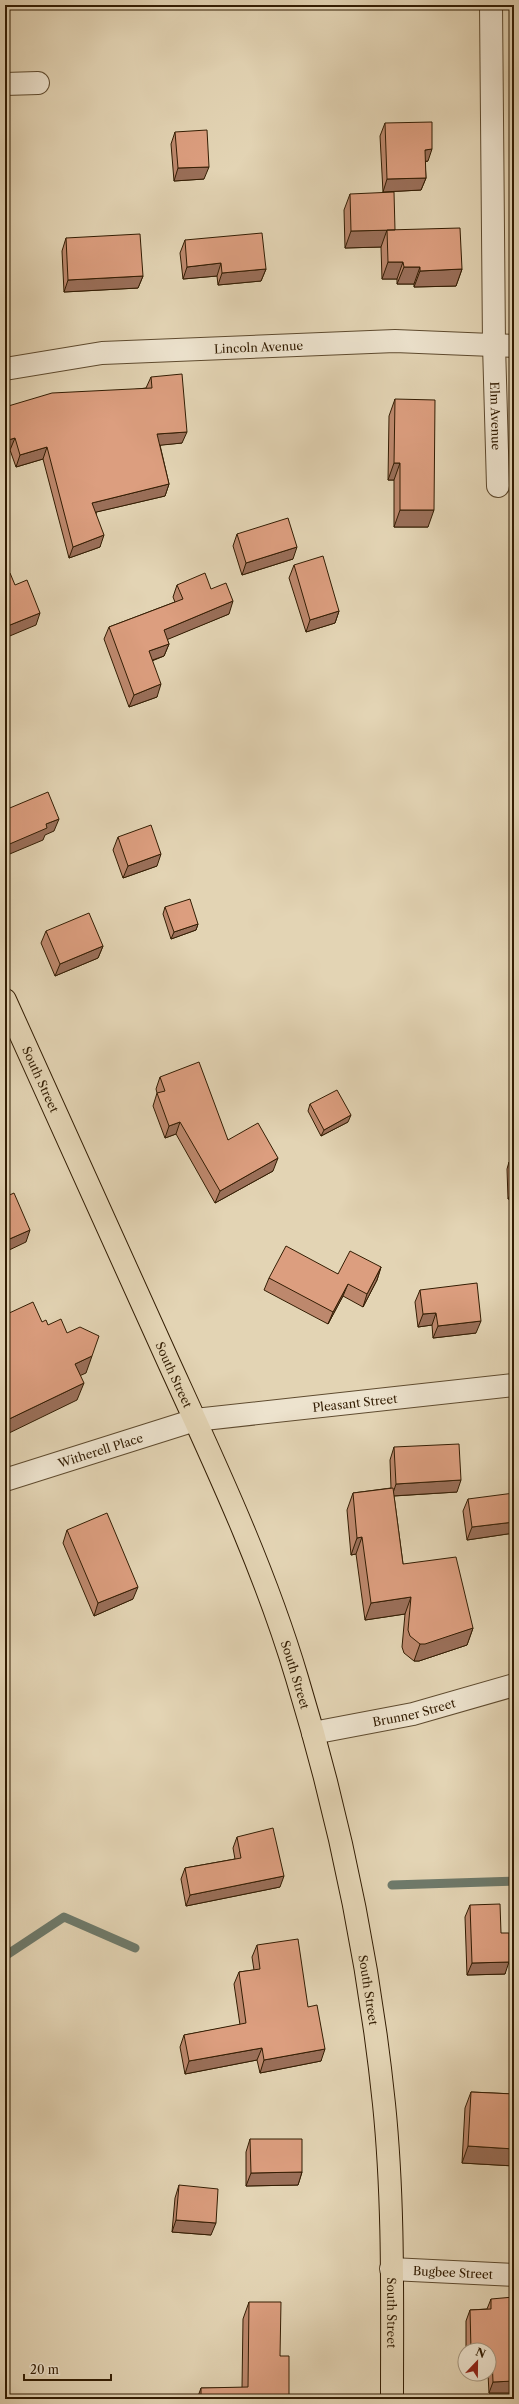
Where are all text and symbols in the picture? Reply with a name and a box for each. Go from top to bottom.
street label: Lincoln Avenue [214,337,304,356]
street label: Elm Avenue [488,382,504,451]
street label: South Street [19,1044,63,1115]
street label: South Street [153,1339,196,1411]
street label: Pleasant Street [312,1390,399,1415]
street label: Witherell Place [55,1429,145,1471]
street label: South Street [278,1638,313,1711]
street label: Brunner Street [371,1695,458,1729]
street label: South Street [356,1954,382,2027]
street label: Bugbee Street [413,2263,494,2282]
street label: South Street [385,2277,400,2349]
north arrow [457,2342,497,2382]
text: N [474,2344,488,2361]
scale bar [24,2356,111,2382]
text: 20 m [30,2362,59,2377]

